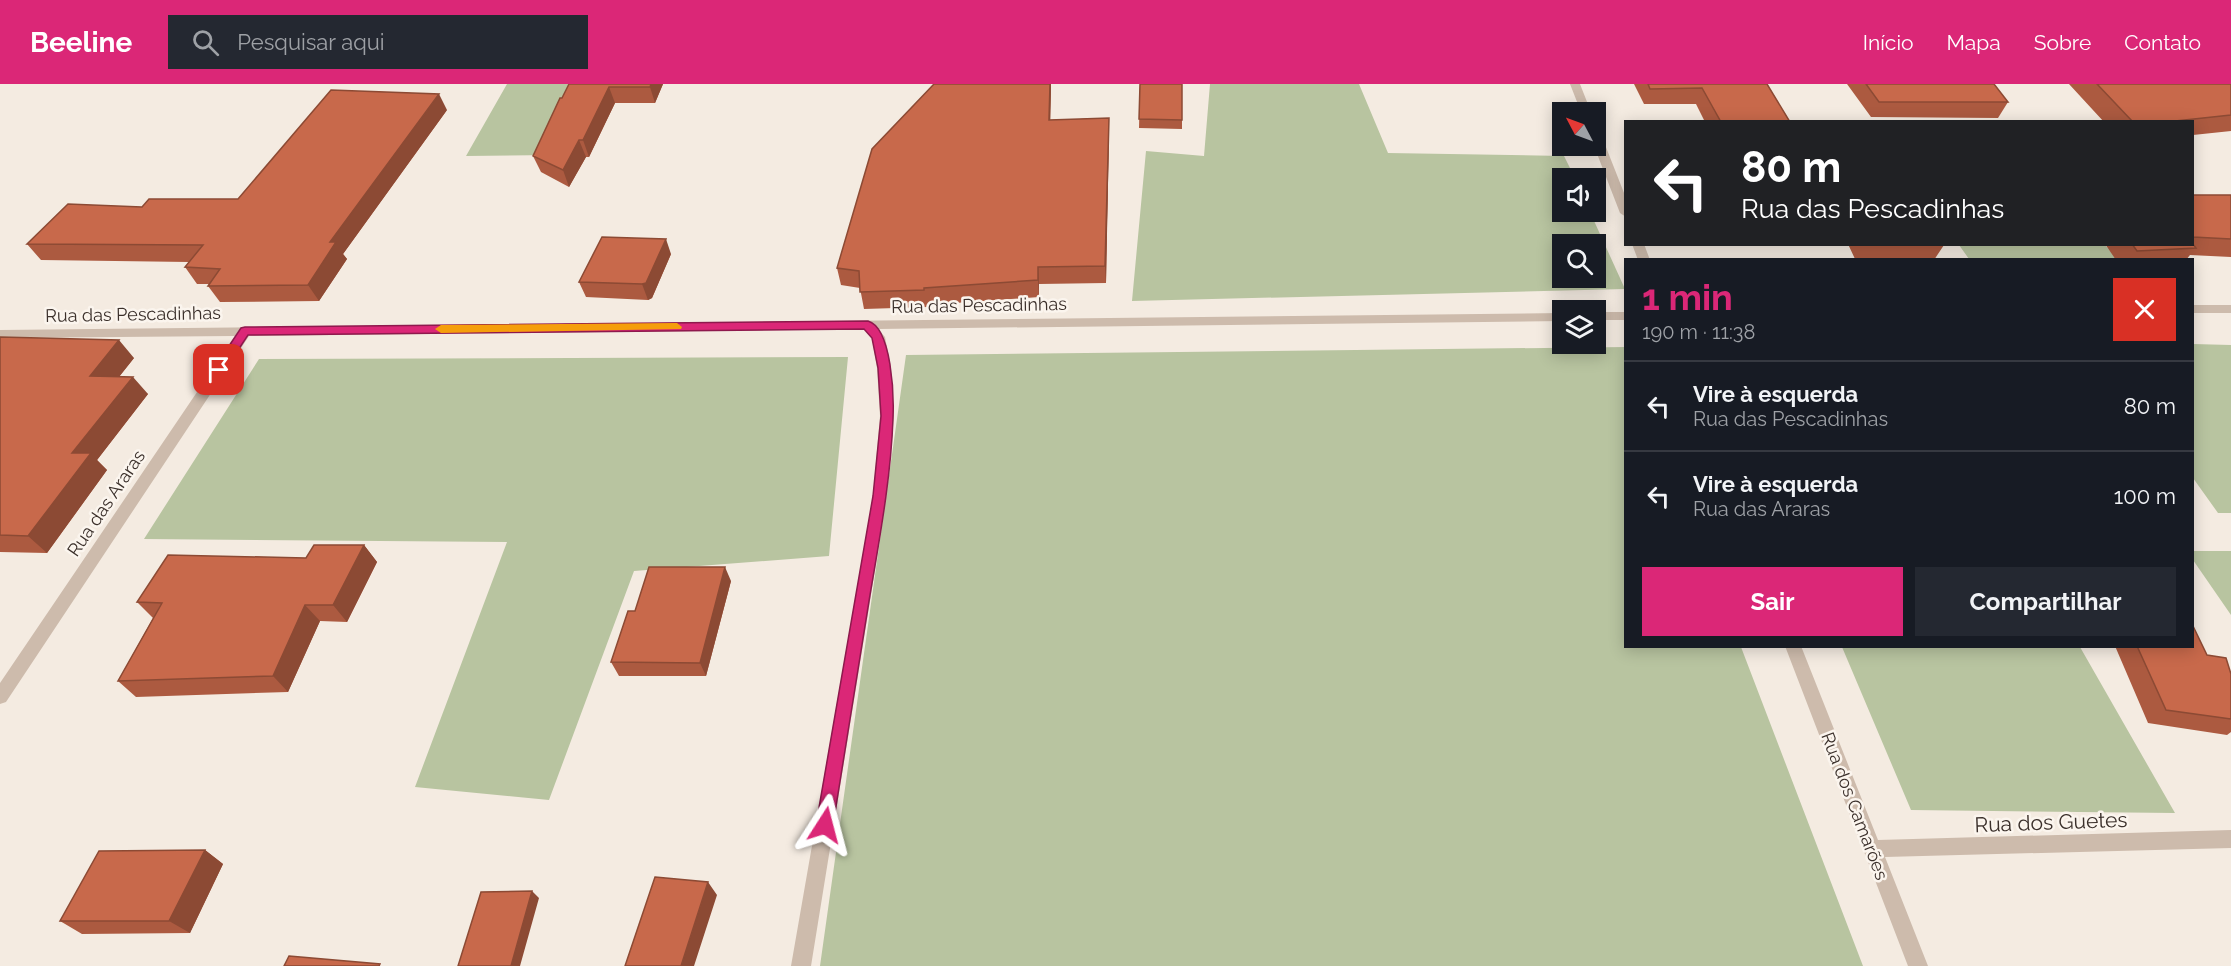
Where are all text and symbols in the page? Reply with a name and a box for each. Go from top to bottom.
search box [168,15,588,69]
text: Beeline [30,26,132,59]
icon: search [189,26,222,59]
text: Pesquisar aqui [237,29,385,55]
text: Início [1863,30,1913,55]
text: Mapa [1946,30,2001,55]
text: Sobre [2034,30,2091,55]
text: Contato [2124,30,2201,55]
north arrow [1552,102,1606,156]
map controls [1552,102,1606,354]
text: 80 m [1741,143,1841,192]
icon: left [1642,144,1720,222]
button: sound [1552,168,1606,222]
text: Rua das Pescadinhas [1741,193,2004,224]
button: search [1552,234,1606,288]
text: 1 min [1642,276,1733,318]
button: close [2113,278,2176,341]
street label: Rua das Pescadinhas [891,293,1067,317]
button: layers [1552,300,1606,354]
street label: Rua das Pescadinhas [45,302,221,326]
text: 190 m · 11:38 [1642,320,1755,344]
pin [193,344,244,395]
icon: arrive [202,353,235,386]
text: Vire à esquerda [1693,381,1858,407]
icon: left [1642,390,1675,423]
text: 80 m [2124,393,2176,419]
text: Rua das Pescadinhas [1693,407,1888,431]
street label: Rua das Araras [63,446,149,560]
text: Vire à esquerda [1693,471,1858,497]
icon: left [1642,480,1675,513]
text: 100 m [2114,483,2176,509]
text: Rua das Araras [1693,497,1830,521]
button: Sair [1642,567,1903,636]
button: Compartilhar [1915,567,2176,636]
street label: Rua dos Camarões [1817,729,1893,883]
position arrow [793,793,857,857]
street label: Rua dos Guetes [1974,807,2128,837]

